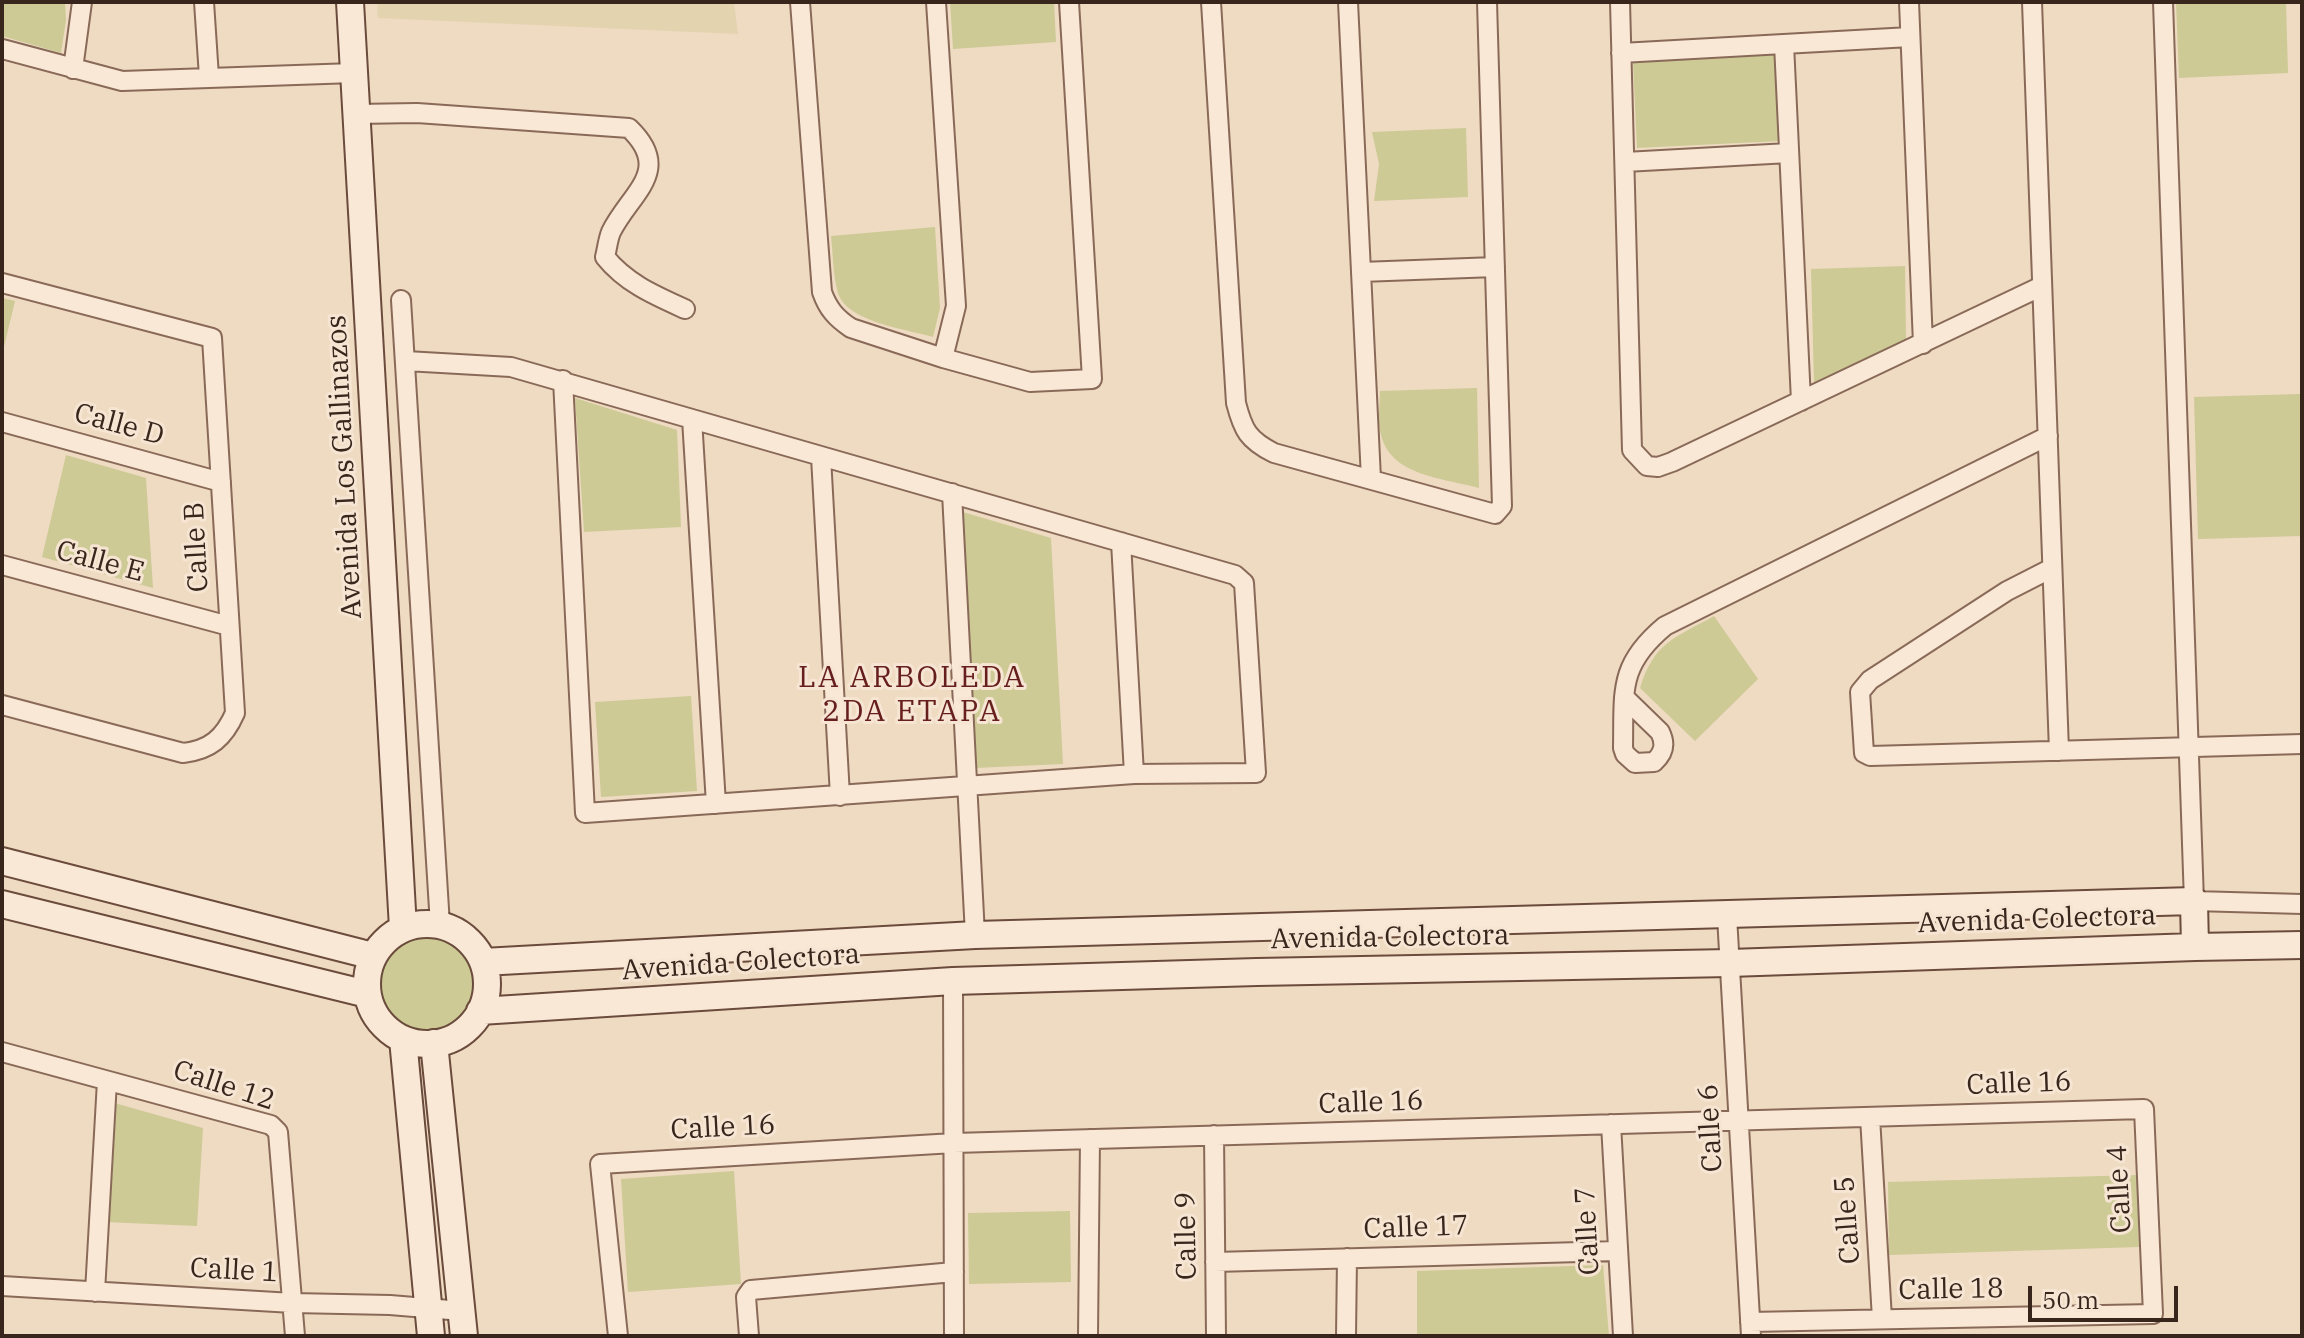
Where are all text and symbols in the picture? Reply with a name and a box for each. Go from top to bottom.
street label: Avenida Los Gallinazos [320,314,370,620]
street label: Calle D [71,397,167,453]
street label: Calle B [178,501,216,593]
street label: Calle E [52,534,148,590]
district label: LA ARBOLEDA 2DA ETAPA [798,660,1026,730]
street label: Avenida Colectora [1917,899,2157,941]
street label: Avenida Colectora [1270,919,1510,957]
street label: Avenida Colectora [621,938,861,988]
street label: Calle 12 [169,1054,279,1118]
street label: Calle 16 [1966,1065,2072,1103]
street label: Calle 6 [1692,1083,1730,1173]
street label: Calle 16 [1318,1084,1424,1122]
street label: Calle 16 [670,1108,776,1148]
street label: Calle 4 [2101,1144,2139,1234]
street label: Calle 5 [1828,1175,1868,1265]
street label: Calle 7 [1569,1186,1607,1276]
street label: Calle 9 [1169,1192,1205,1280]
street label: Calle 17 [1363,1209,1469,1247]
street label: Calle 1 [189,1252,279,1290]
scale bar [2032,1270,2182,1320]
street label: Calle 18 [1898,1272,2004,1308]
text: 50 m [2042,1284,2099,1316]

